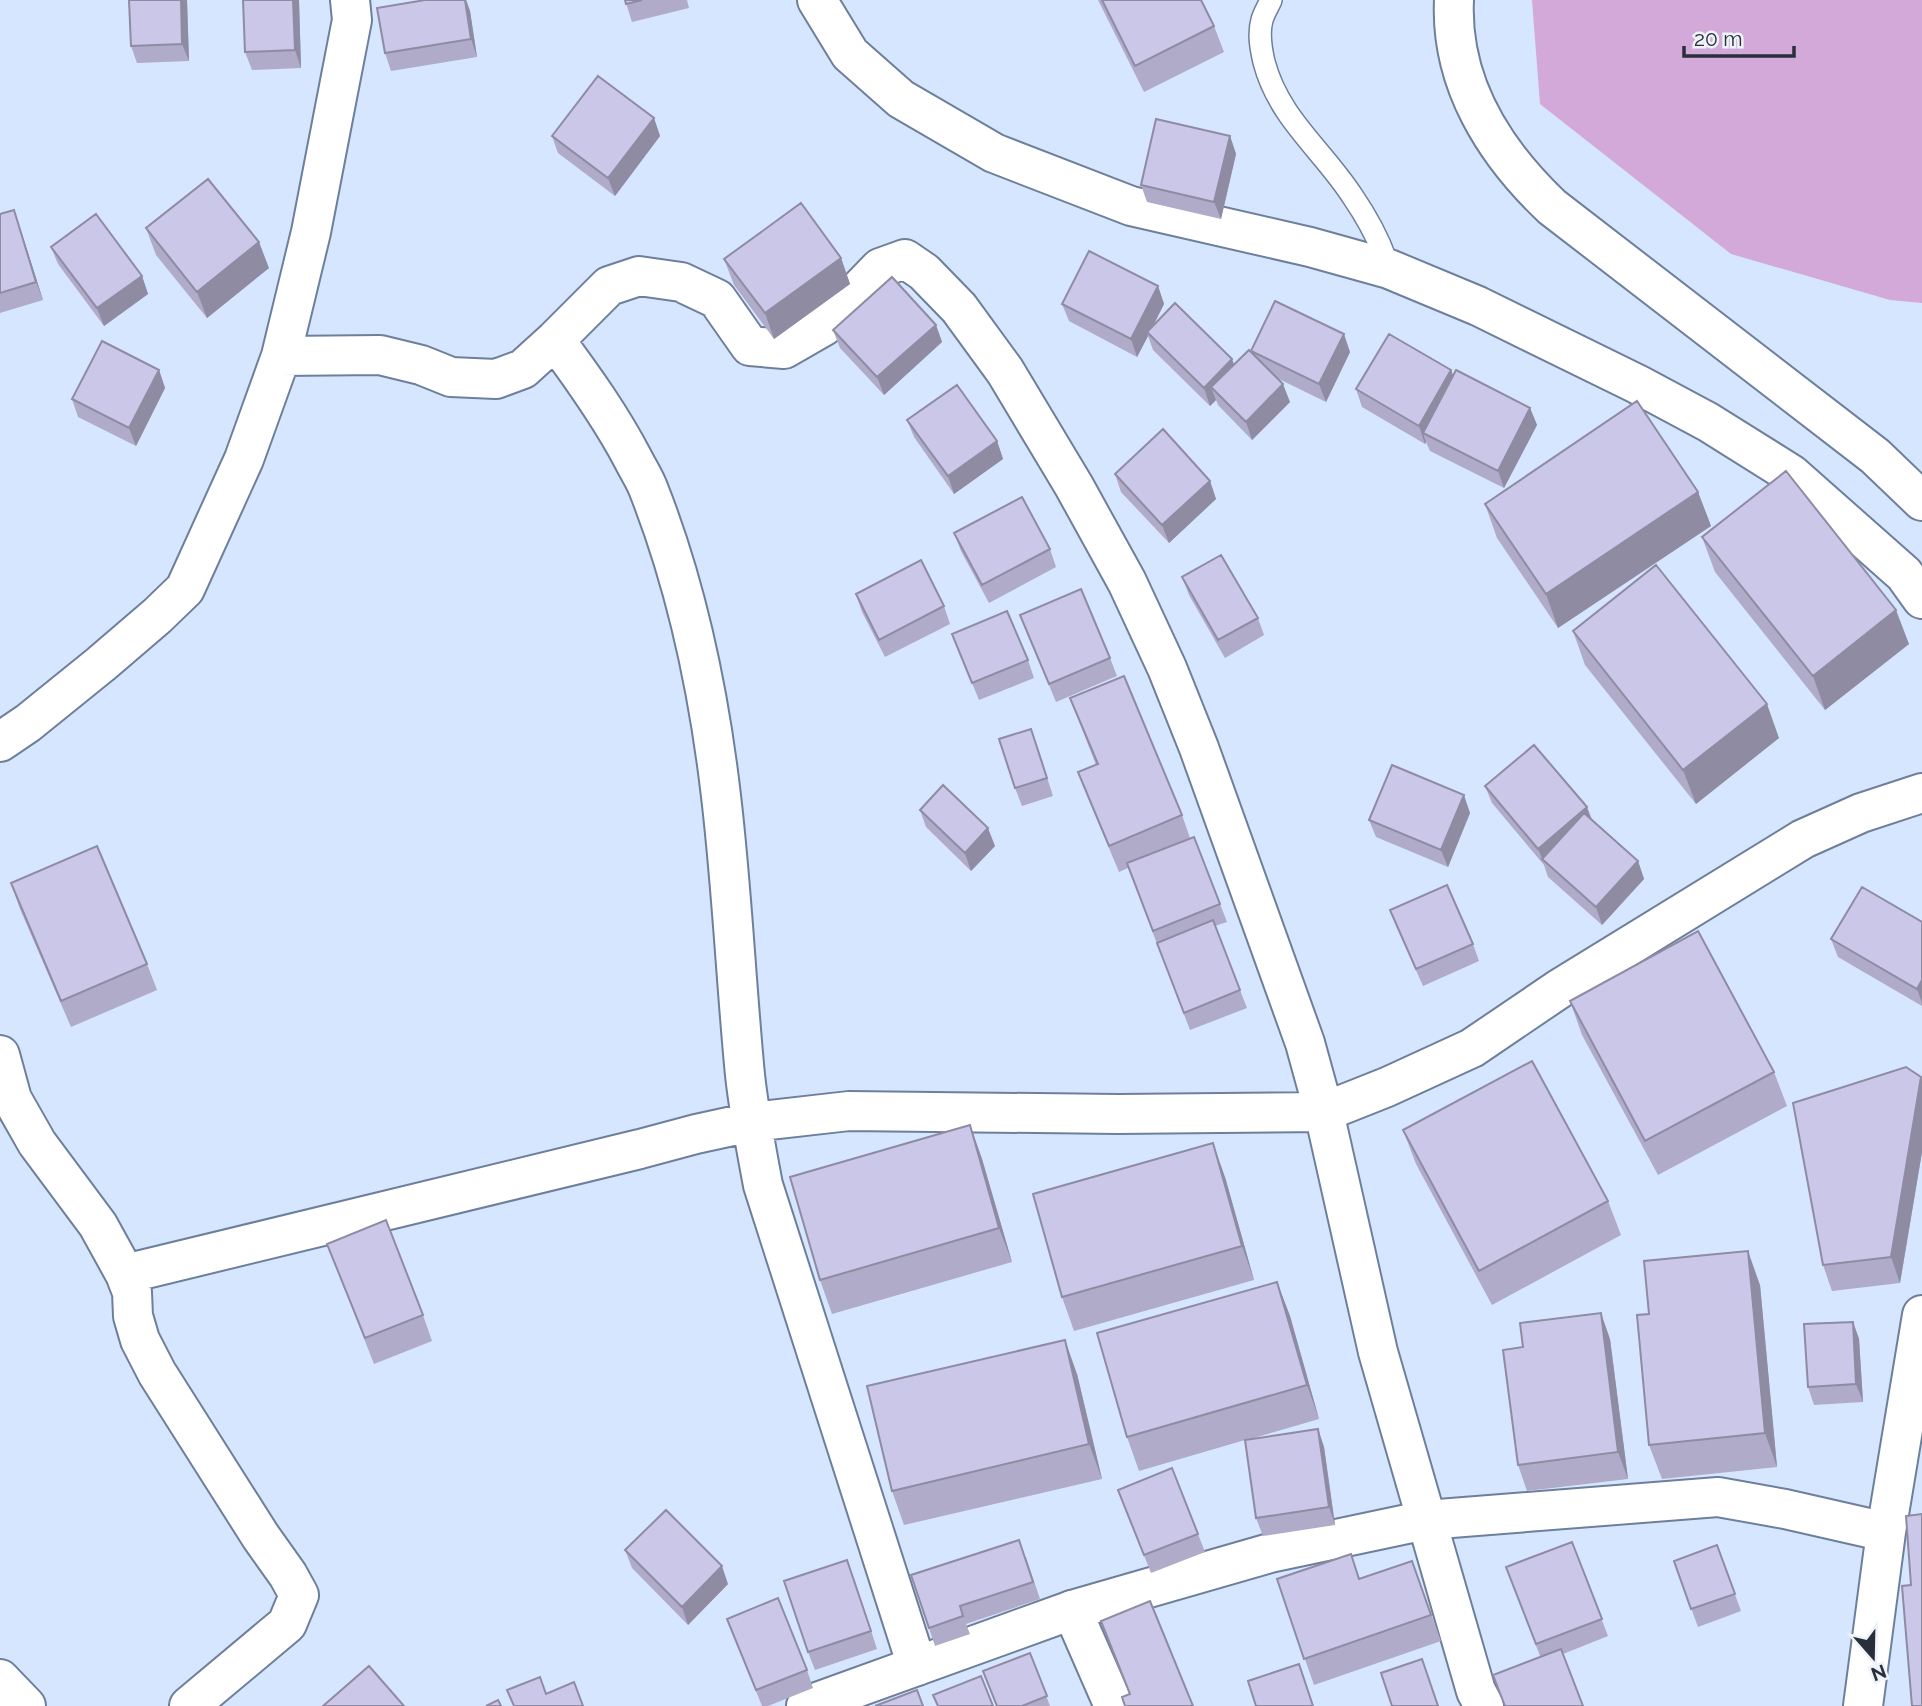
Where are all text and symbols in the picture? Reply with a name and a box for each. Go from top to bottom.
scale bar [1684,14,1794,58]
text: 20 m [1694,26,1742,51]
north arrow [1838,1622,1908,1692]
text: N [1868,1660,1889,1686]

